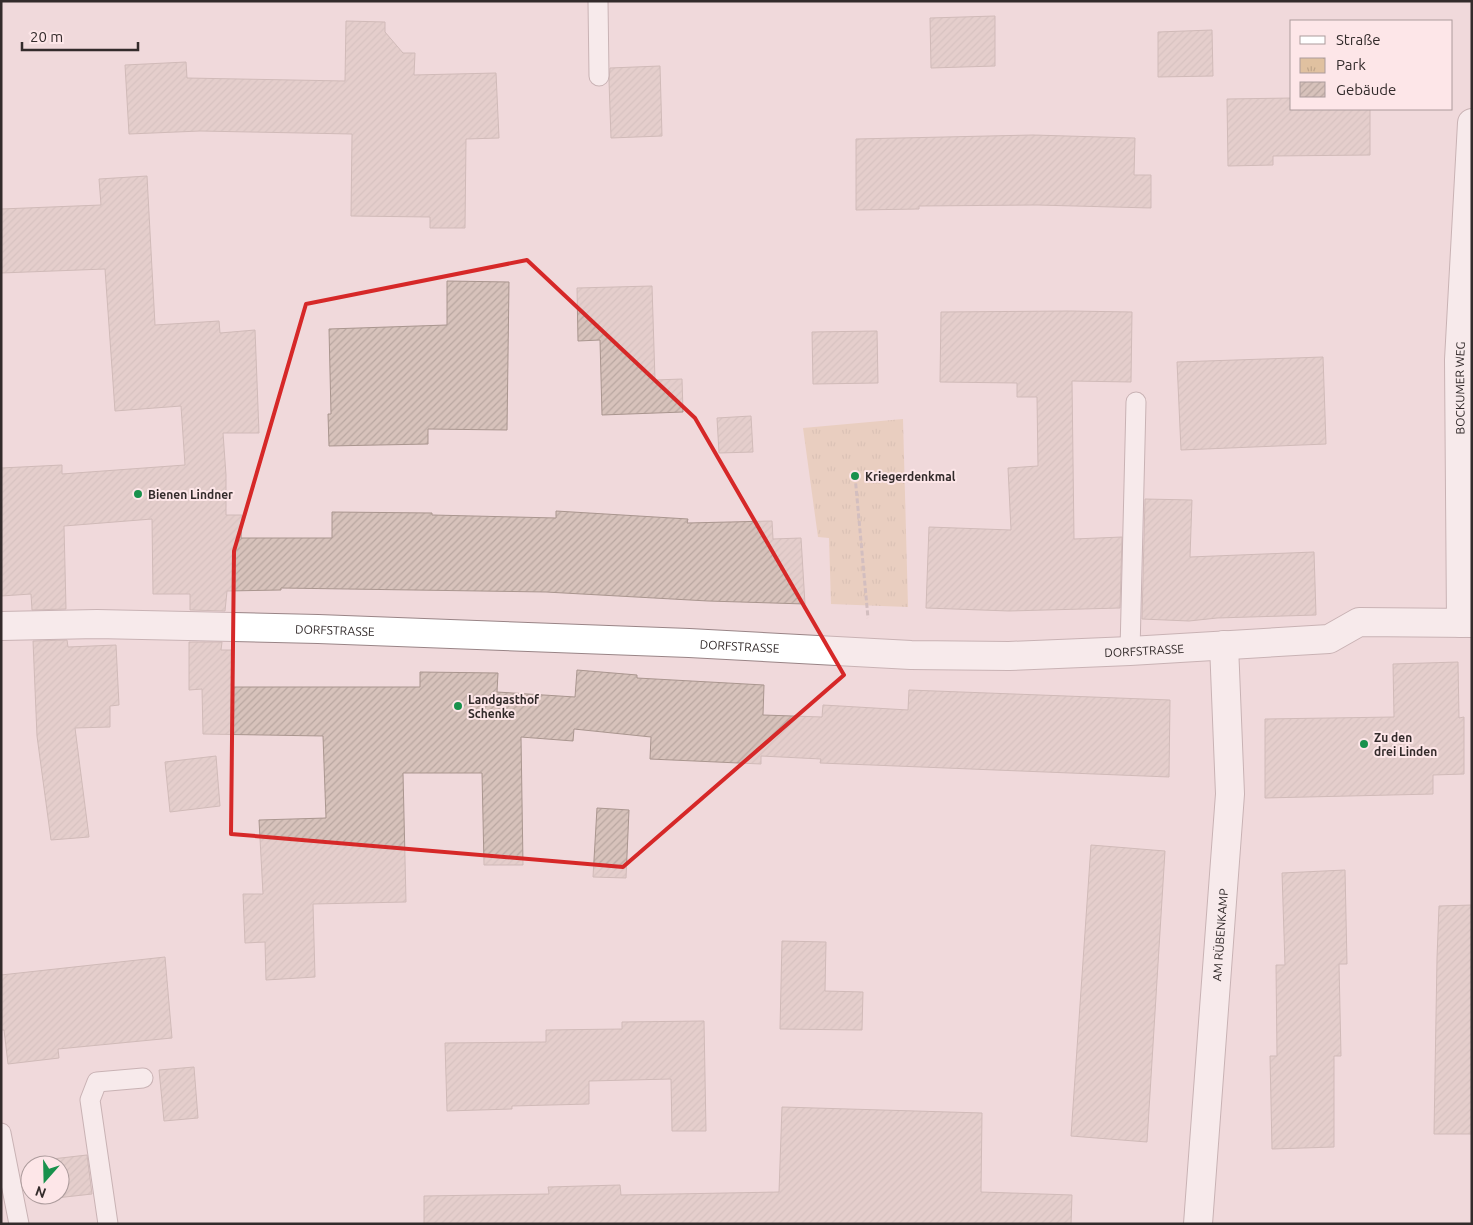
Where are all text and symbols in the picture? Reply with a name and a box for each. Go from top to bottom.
scale bar [22,20,139,52]
legend [1290,20,1453,110]
text: 20 m [30,28,63,45]
text: Straße [1336,31,1380,48]
text: Park [1336,56,1366,73]
text: Gebäude [1336,81,1396,98]
street label: BOCKUMER WEG [1452,341,1467,434]
marker: Kriegerdenkmal [849,470,861,482]
place label: Kriegerdenkmal [865,470,956,483]
marker: Bienen Lindner [132,488,144,500]
place label: Bienen Lindner [148,488,233,501]
street label: DORFSTRASSE [295,622,375,638]
street label: DORFSTRASSE [699,637,780,654]
street label: DORFSTRASSE [1104,641,1185,659]
place label: Landgasthof Schenke [468,693,540,720]
marker: Landgasthof Schenke [452,700,464,712]
place label: Zu den drei Linden [1374,731,1437,758]
marker: Zu den drei Linden [1358,738,1370,750]
street label: AM RÜBENKAMP [1210,888,1229,982]
north arrow [20,1155,70,1205]
text: N [33,1183,48,1202]

